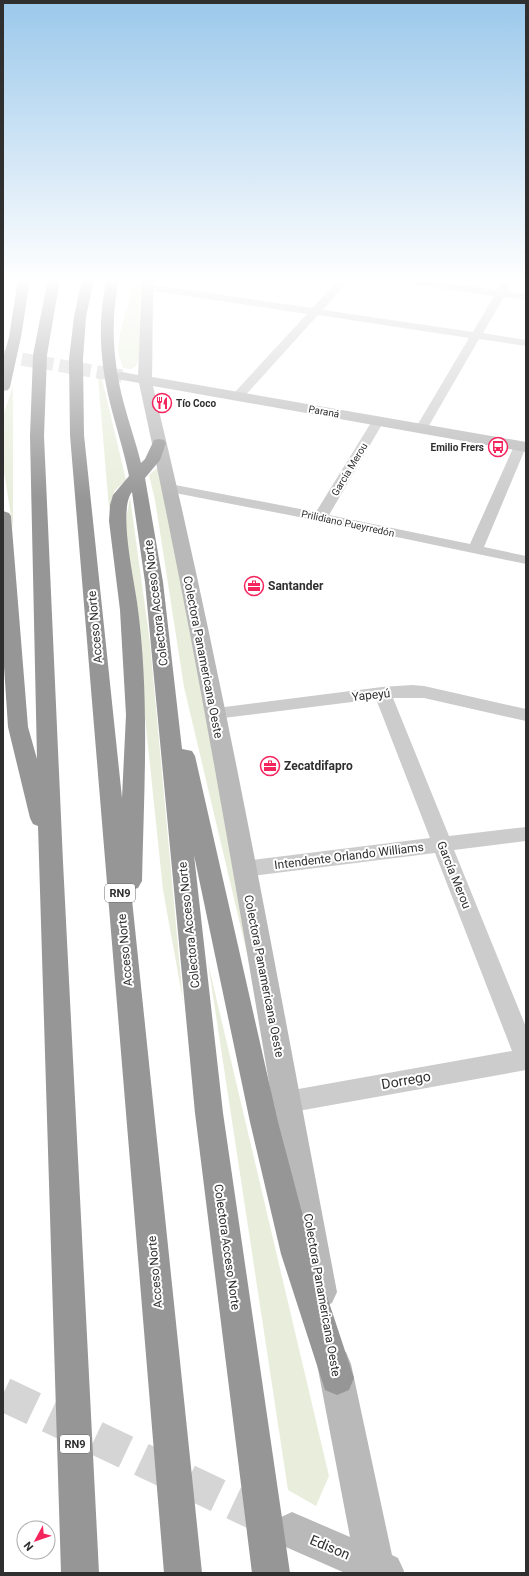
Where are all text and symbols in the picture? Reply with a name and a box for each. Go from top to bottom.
restaurant icon: Tío Coco [151,392,173,414]
place label: Tío Coco [176,398,216,409]
street label: Paraná [308,403,340,420]
bus stop icon: Emilio Frers [487,436,509,458]
street label: García Merou [329,441,370,498]
place label: Emilio Frers [431,442,484,453]
street label: Prilidiano Pueyrredón [300,508,395,539]
street label: Colectora Acceso Norte [141,539,171,667]
street label: Colectora Panamericana Oeste [180,575,226,739]
office icon: Santander [243,575,265,597]
place label: Santander [268,579,324,593]
street label: Acceso Norte [85,590,105,664]
street label: Yapeyú [351,686,391,704]
office icon: Zecatdifapro [259,755,281,777]
place label: Zecatdifapro [284,759,353,773]
street label: García Merou [434,839,474,911]
street label: Intendente Orlando Williams [274,840,424,872]
street label: Colectora Acceso Norte [175,861,203,989]
road number: RN9 [105,884,135,902]
street label: Colectora Panamericana Oeste [241,894,287,1058]
street label: Acceso Norte [115,913,135,987]
street label: Dorrego [380,1068,432,1092]
street label: Colectora Acceso Norte [211,1183,243,1311]
street label: Colectora Panamericana Oeste [301,1212,343,1378]
street label: Acceso Norte [145,1235,165,1309]
road number: RN9 [60,1435,90,1453]
north arrow [16,1520,56,1560]
street label: Edison [308,1531,352,1563]
text: N [21,1539,36,1553]

